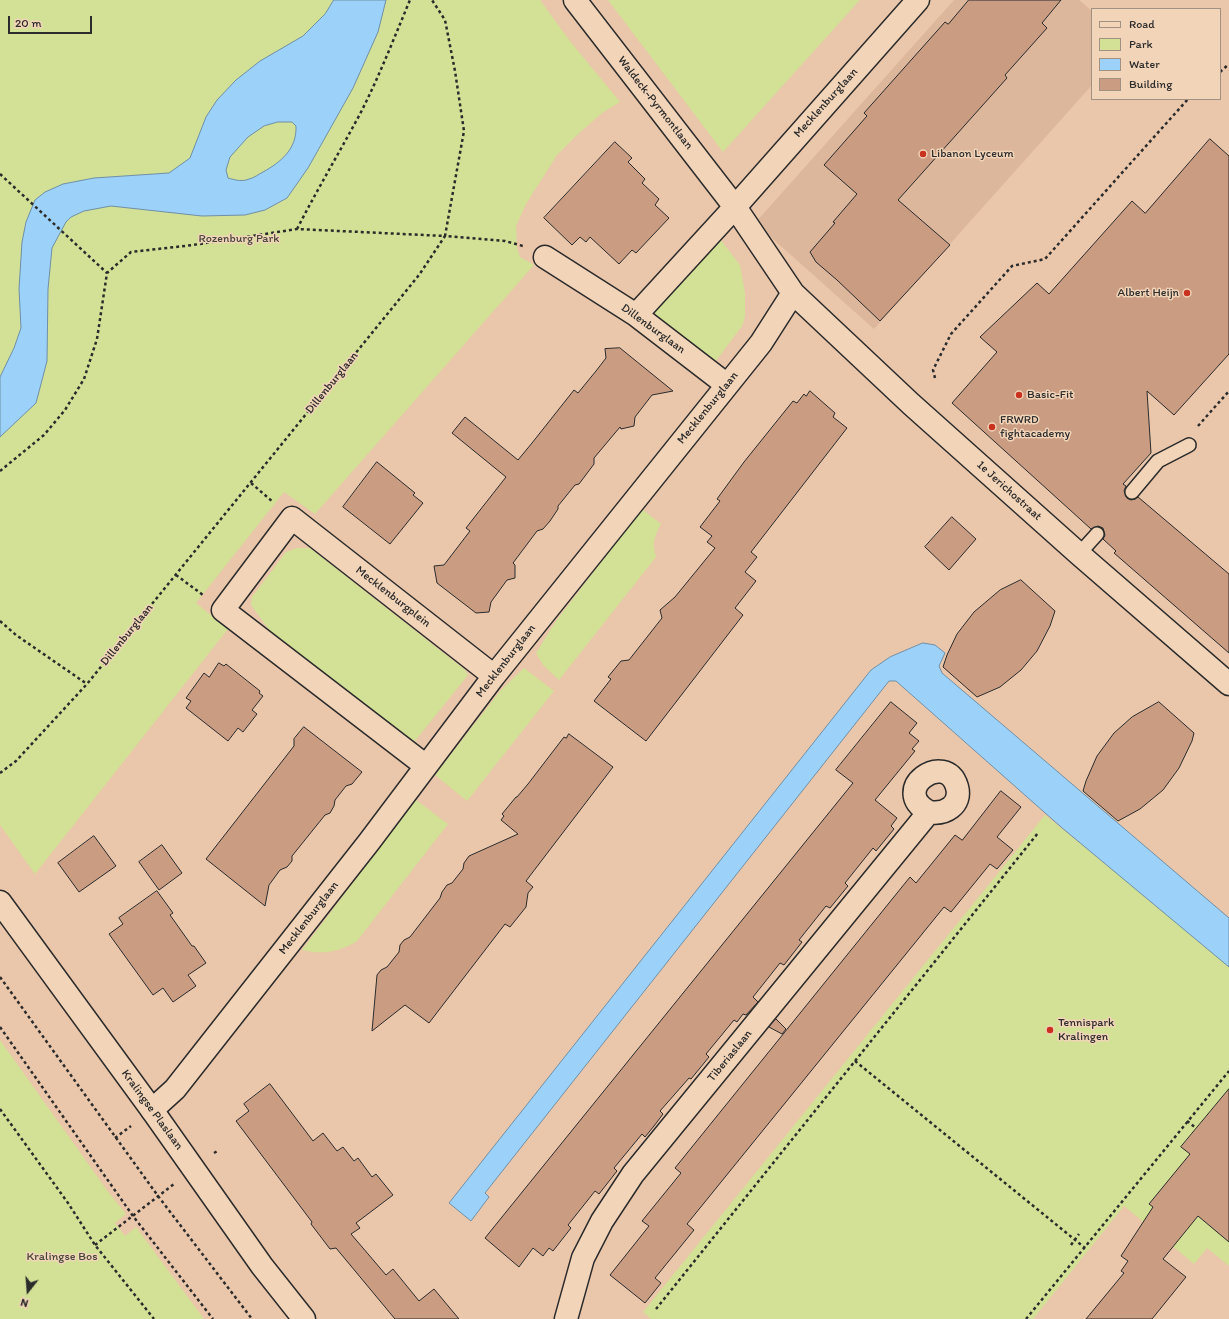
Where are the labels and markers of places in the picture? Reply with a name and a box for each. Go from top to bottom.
place label: Libanon Lyceum [931,147,1014,161]
marker: Libanon Lyceum [918,149,928,159]
place label: Albert Heijn [1118,286,1179,300]
marker: Albert Heijn [1182,288,1192,298]
place label: Basic-Fit [1027,388,1073,402]
marker: Basic-Fit [1014,390,1024,400]
place label: FRWRD fightacademy [1000,413,1070,441]
marker: FRWRD fightacademy [987,422,997,432]
place label: Tennispark Kralingen [1058,1016,1114,1044]
marker: Tennispark Kralingen [1045,1025,1055,1035]

